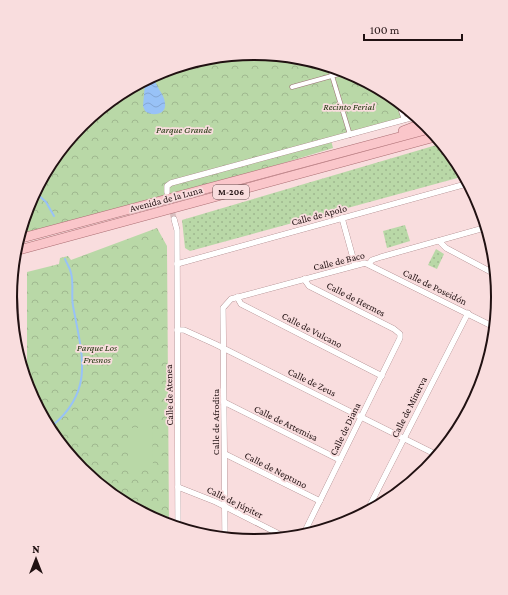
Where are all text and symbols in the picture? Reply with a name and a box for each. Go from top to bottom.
scale bar [364,16,462,42]
text: 100 m [370,23,400,37]
park label: Recinto Ferial [323,101,375,112]
park label: Parque Grande [156,124,212,135]
street label: Avenida de la Luna [128,184,204,214]
road number: M-206 [213,185,249,199]
street label: Calle de Apolo [290,202,348,228]
street label: Calle de Baco [312,249,366,273]
street label: Calle de Poseidón [401,267,469,308]
street label: Calle de Hermes [325,279,387,319]
street label: Calle de Vulcano [280,310,344,350]
park label: Parque Los Fresnos [77,342,118,365]
street label: Calle de Atenea [163,364,175,426]
street label: Calle de Zeus [286,366,338,398]
street label: Calle de Minerva [389,374,429,439]
street label: Calle de Afrodita [210,389,221,455]
street label: Calle de Diana [327,400,363,457]
street label: Calle de Artemisa [252,403,320,443]
street label: Calle de Neptuno [243,450,309,490]
street label: Calle de Júpiter [205,484,265,520]
north arrow [16,539,56,579]
text: N [32,543,40,555]

